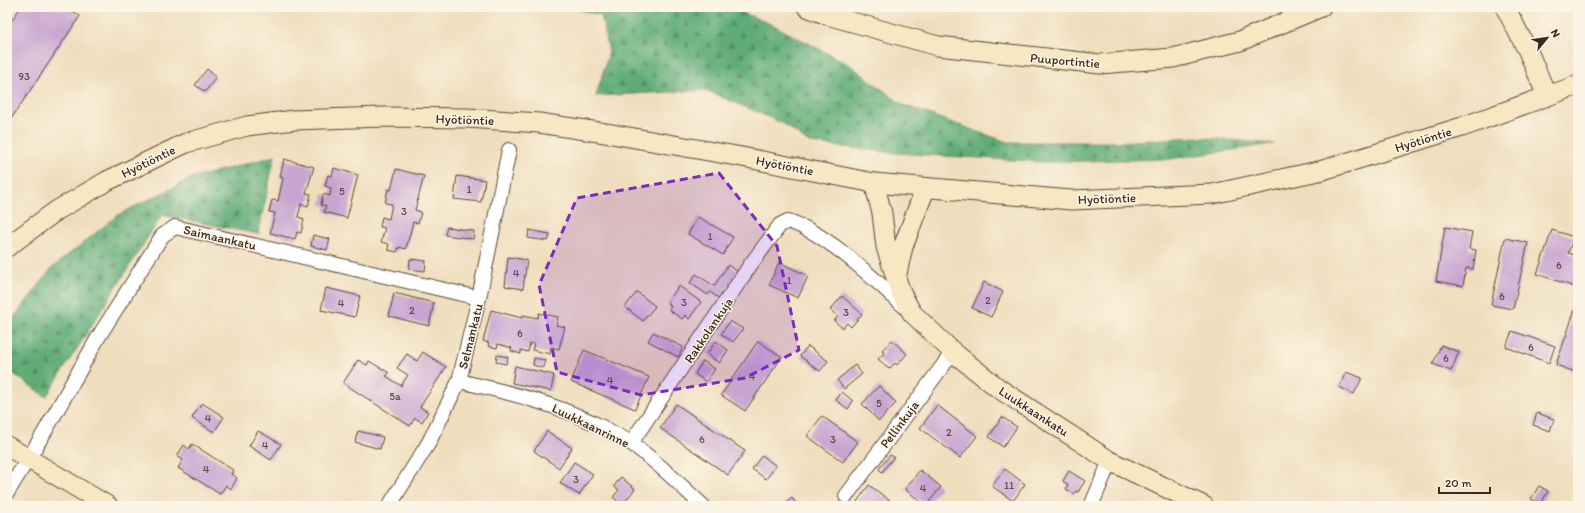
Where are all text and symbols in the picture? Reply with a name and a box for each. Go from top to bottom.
north arrow [1527,18,1567,58]
text: N [1548,27,1563,40]
street label: Puuportintie [1029,50,1101,71]
house number: 93 [18,70,30,83]
street label: Hyötiöntie [436,111,494,128]
street label: Hyötiöntie [1393,124,1453,155]
street label: Hyötiöntie [119,142,178,181]
street label: Hyötiöntie [755,153,815,178]
house number: 1 [466,183,472,196]
house number: 5 [339,185,345,198]
street label: Hyötiöntie [1078,190,1136,207]
house number: 3 [401,205,407,218]
street label: Saimaankatu [182,222,258,253]
house number: 1 [707,230,713,243]
house number: 6 [1556,259,1562,272]
house number: 4 [513,267,520,280]
house number: 1 [786,274,792,287]
house number: 6 [1499,290,1505,303]
street label: Rakkolankuja [681,294,736,366]
house number: 2 [985,294,991,307]
house number: 3 [681,296,687,309]
house number: 4 [338,297,345,310]
street label: Selmankatu [455,302,486,370]
house number: 2 [409,304,415,317]
house number: 3 [843,306,849,319]
house number: 6 [517,327,523,340]
house number: 6 [1528,341,1534,354]
house number: 6 [1443,352,1449,365]
house number: 4 [749,370,756,383]
house number: 4 [607,374,614,387]
street label: Luukkaankatu [996,383,1071,440]
house number: 5a [389,390,401,403]
house number: 5 [876,397,882,410]
street label: Pellinkuja [877,398,922,451]
street label: Luukkaanrinne [550,400,632,451]
house number: 4 [205,412,212,425]
house number: 2 [946,426,952,439]
house number: 6 [699,433,705,446]
house number: 3 [830,433,836,446]
house number: 4 [262,439,269,452]
house number: 4 [203,463,210,476]
scale bar [1439,469,1490,495]
house number: 3 [573,473,579,486]
text: 20 m [1445,476,1472,490]
house number: 11 [1004,479,1014,492]
house number: 4 [920,482,927,495]

